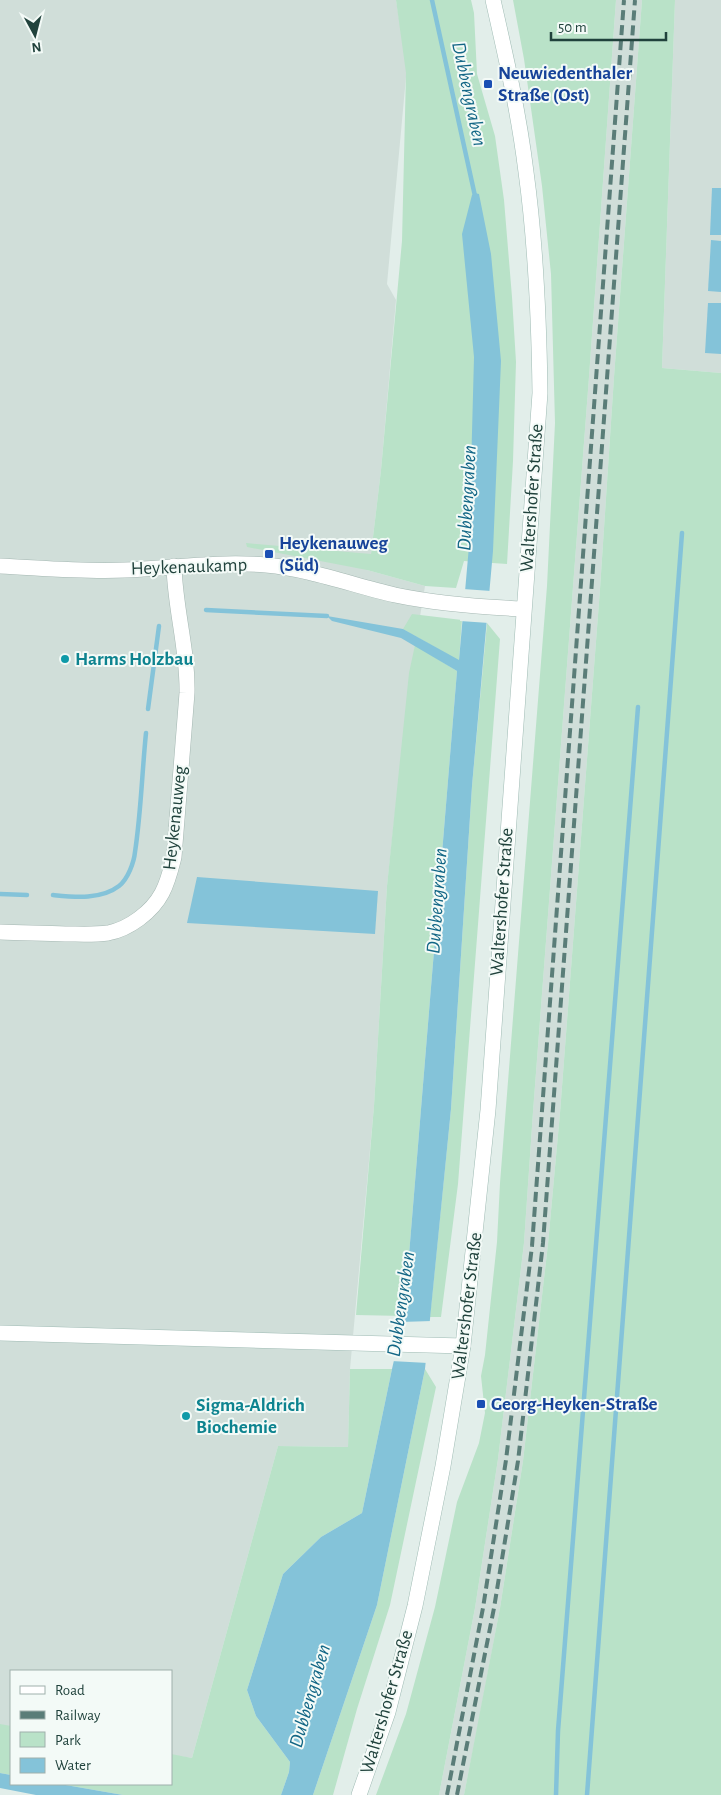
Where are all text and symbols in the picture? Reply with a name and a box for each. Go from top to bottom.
north arrow [10,10,60,60]
scale bar [551,10,666,42]
text: 50 m [558,20,587,35]
text: N [31,39,42,54]
water label: Dubbengraben [448,40,490,148]
place label: Neuwiedenthaler Straße (Ost) [498,64,632,105]
marker: Neuwiedenthaler Straße (Ost) [482,78,494,90]
street label: Waltershofer Straße [517,423,547,573]
water label: Dubbengraben [454,444,480,552]
place label: Heykenauweg (Süd) [279,534,388,575]
marker: Heykenauweg (Süd) [263,548,275,560]
street label: Heykenaukamp [130,555,248,579]
place label: Harms Holzbau [75,650,193,669]
marker: Harms Holzbau [59,653,71,665]
street label: Heykenauweg [160,764,190,871]
street label: Waltershofer Straße [487,827,517,977]
water label: Dubbengraben [423,847,451,955]
street label: Waltershofer Straße [449,1231,485,1381]
water label: Dubbengraben [384,1250,418,1358]
place label: Georg-Heyken-Straße [491,1395,658,1414]
place label: Sigma-Aldrich Biochemie [196,1396,305,1437]
marker: Georg-Heyken-Straße [475,1398,487,1410]
marker: Sigma-Aldrich Biochemie [180,1410,192,1422]
street label: Waltershofer Straße [357,1628,417,1776]
water label: Dubbengraben [286,1642,334,1750]
legend [10,1670,172,1785]
text: Road [55,1683,85,1698]
text: Railway [55,1708,101,1723]
text: Park [55,1733,81,1748]
text: Water [55,1758,91,1773]

